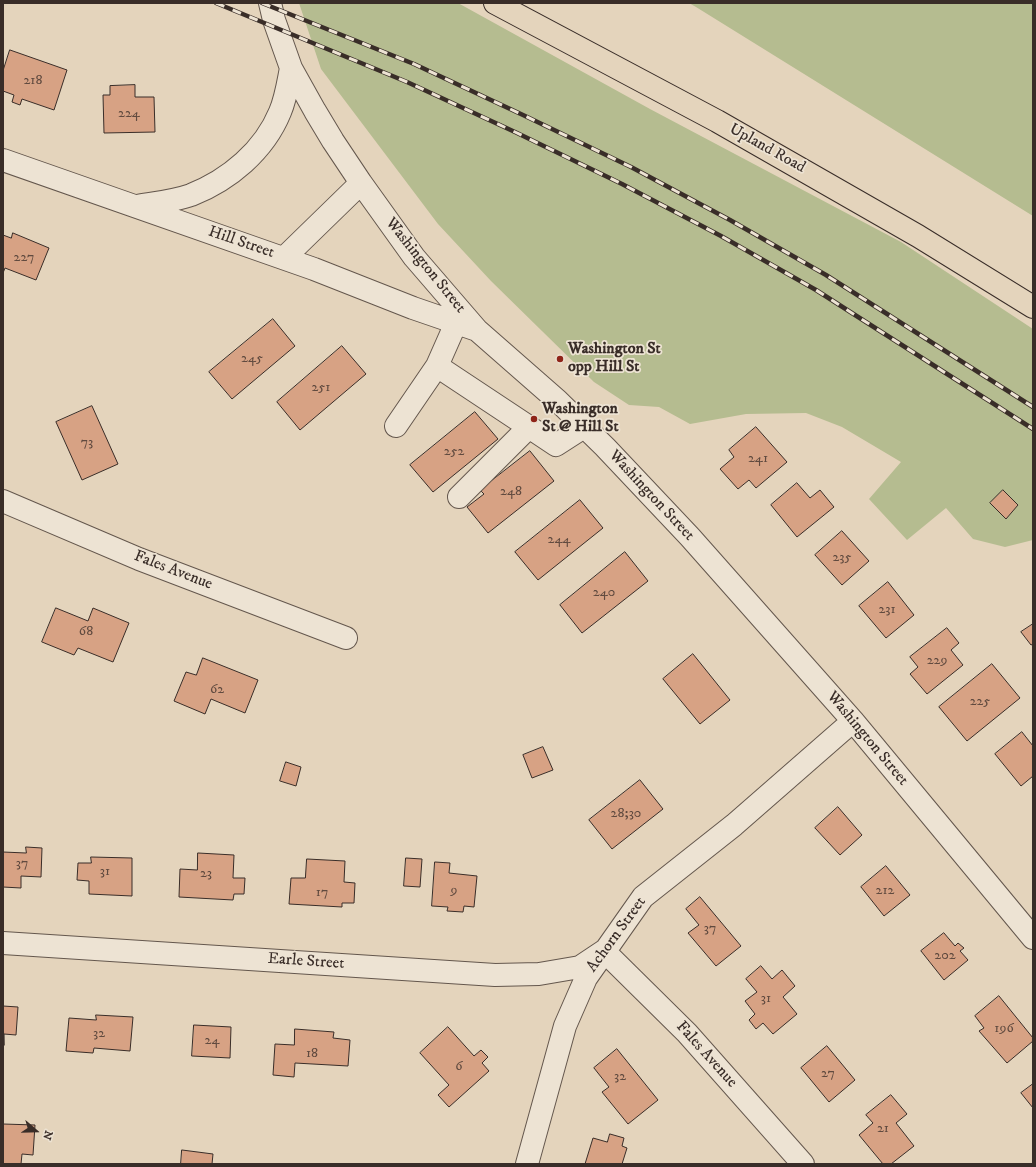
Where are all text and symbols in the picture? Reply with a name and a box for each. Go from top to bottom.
house number: 218 [23,73,43,89]
house number: 224 [118,106,140,122]
street label: Upland Road [725,120,809,178]
street label: Washington Street [381,214,469,318]
street label: Hill Street [206,223,276,263]
house number: 227 [14,250,34,266]
place label: Washington St opp Hill St [568,340,661,378]
house number: 245 [241,351,263,367]
marker: Washington St opp Hill St [555,354,565,364]
house number: 251 [312,380,330,396]
place label: Washington St @ Hill St [542,400,619,438]
marker: Washington St @ Hill St [529,414,539,424]
house number: 73 [81,435,93,451]
house number: 252 [444,444,464,460]
street label: Washington Street [604,447,698,545]
house number: 241 [748,451,768,467]
house number: 248 [500,484,522,500]
house number: 244 [548,532,570,548]
street label: Fales Avenue [131,547,215,595]
house number: 235 [832,550,852,566]
house number: 240 [593,585,615,601]
house number: 231 [878,602,896,618]
house number: 68 [79,624,93,640]
house number: 229 [927,653,947,669]
house number: 62 [210,682,224,698]
street label: Washington Street [822,688,912,790]
house number: 225 [970,694,990,710]
house number: 28;30 [611,806,641,822]
house number: 37 [16,856,28,872]
house number: 31 [100,864,110,880]
house number: 23 [200,866,212,882]
house number: 9 [451,883,457,899]
house number: 212 [876,883,894,899]
house number: 17 [316,885,328,901]
street label: Achorn Street [583,893,651,977]
house number: 37 [704,921,716,937]
house number: 202 [934,948,956,964]
street label: Earle Street [267,950,345,974]
house number: 31 [761,991,771,1007]
street label: Fales Avenue [671,1018,741,1092]
house number: 196 [994,1021,1014,1037]
house number: 32 [93,1026,105,1042]
house number: 24 [205,1033,219,1049]
house number: 18 [306,1046,318,1062]
house number: 6 [455,1059,463,1075]
house number: 27 [821,1066,835,1082]
house number: 32 [614,1069,626,1085]
north arrow [16,1111,56,1151]
house number: 21 [877,1121,889,1137]
text: N [39,1128,55,1142]

